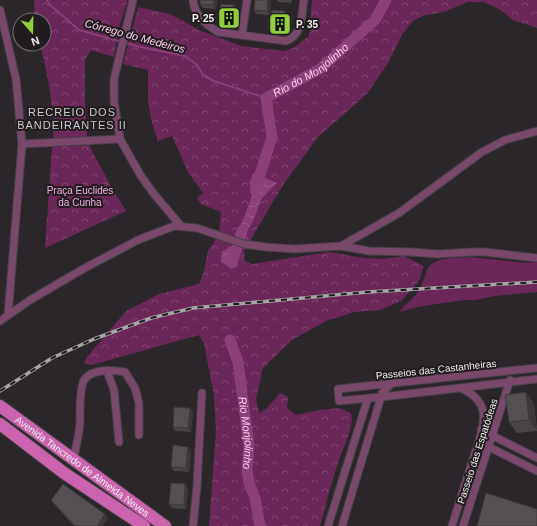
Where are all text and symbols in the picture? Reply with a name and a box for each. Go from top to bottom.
building icon: P. 25 [216,5,242,31]
building icon: P. 35 [267,11,293,37]
north arrow [12,12,52,52]
place label: P. 25 [192,13,214,24]
water label: Córrego do Medeiros [84,17,187,55]
place label: P. 35 [296,19,318,30]
text: N [30,34,41,48]
water label: Rio do Monjolinho [271,41,351,99]
district label: RECREIO DOS BANDEIRANTES II [17,106,127,131]
park label: Praça Euclides da Cunha [47,185,113,208]
street label: Passeios das Castanheiras [375,358,497,381]
water label: Rio Monjolinho [237,396,255,470]
street label: Passeio das Espatódeas [455,397,500,505]
street label: Avenida Tancredo de Almeida Neves [13,414,151,519]

